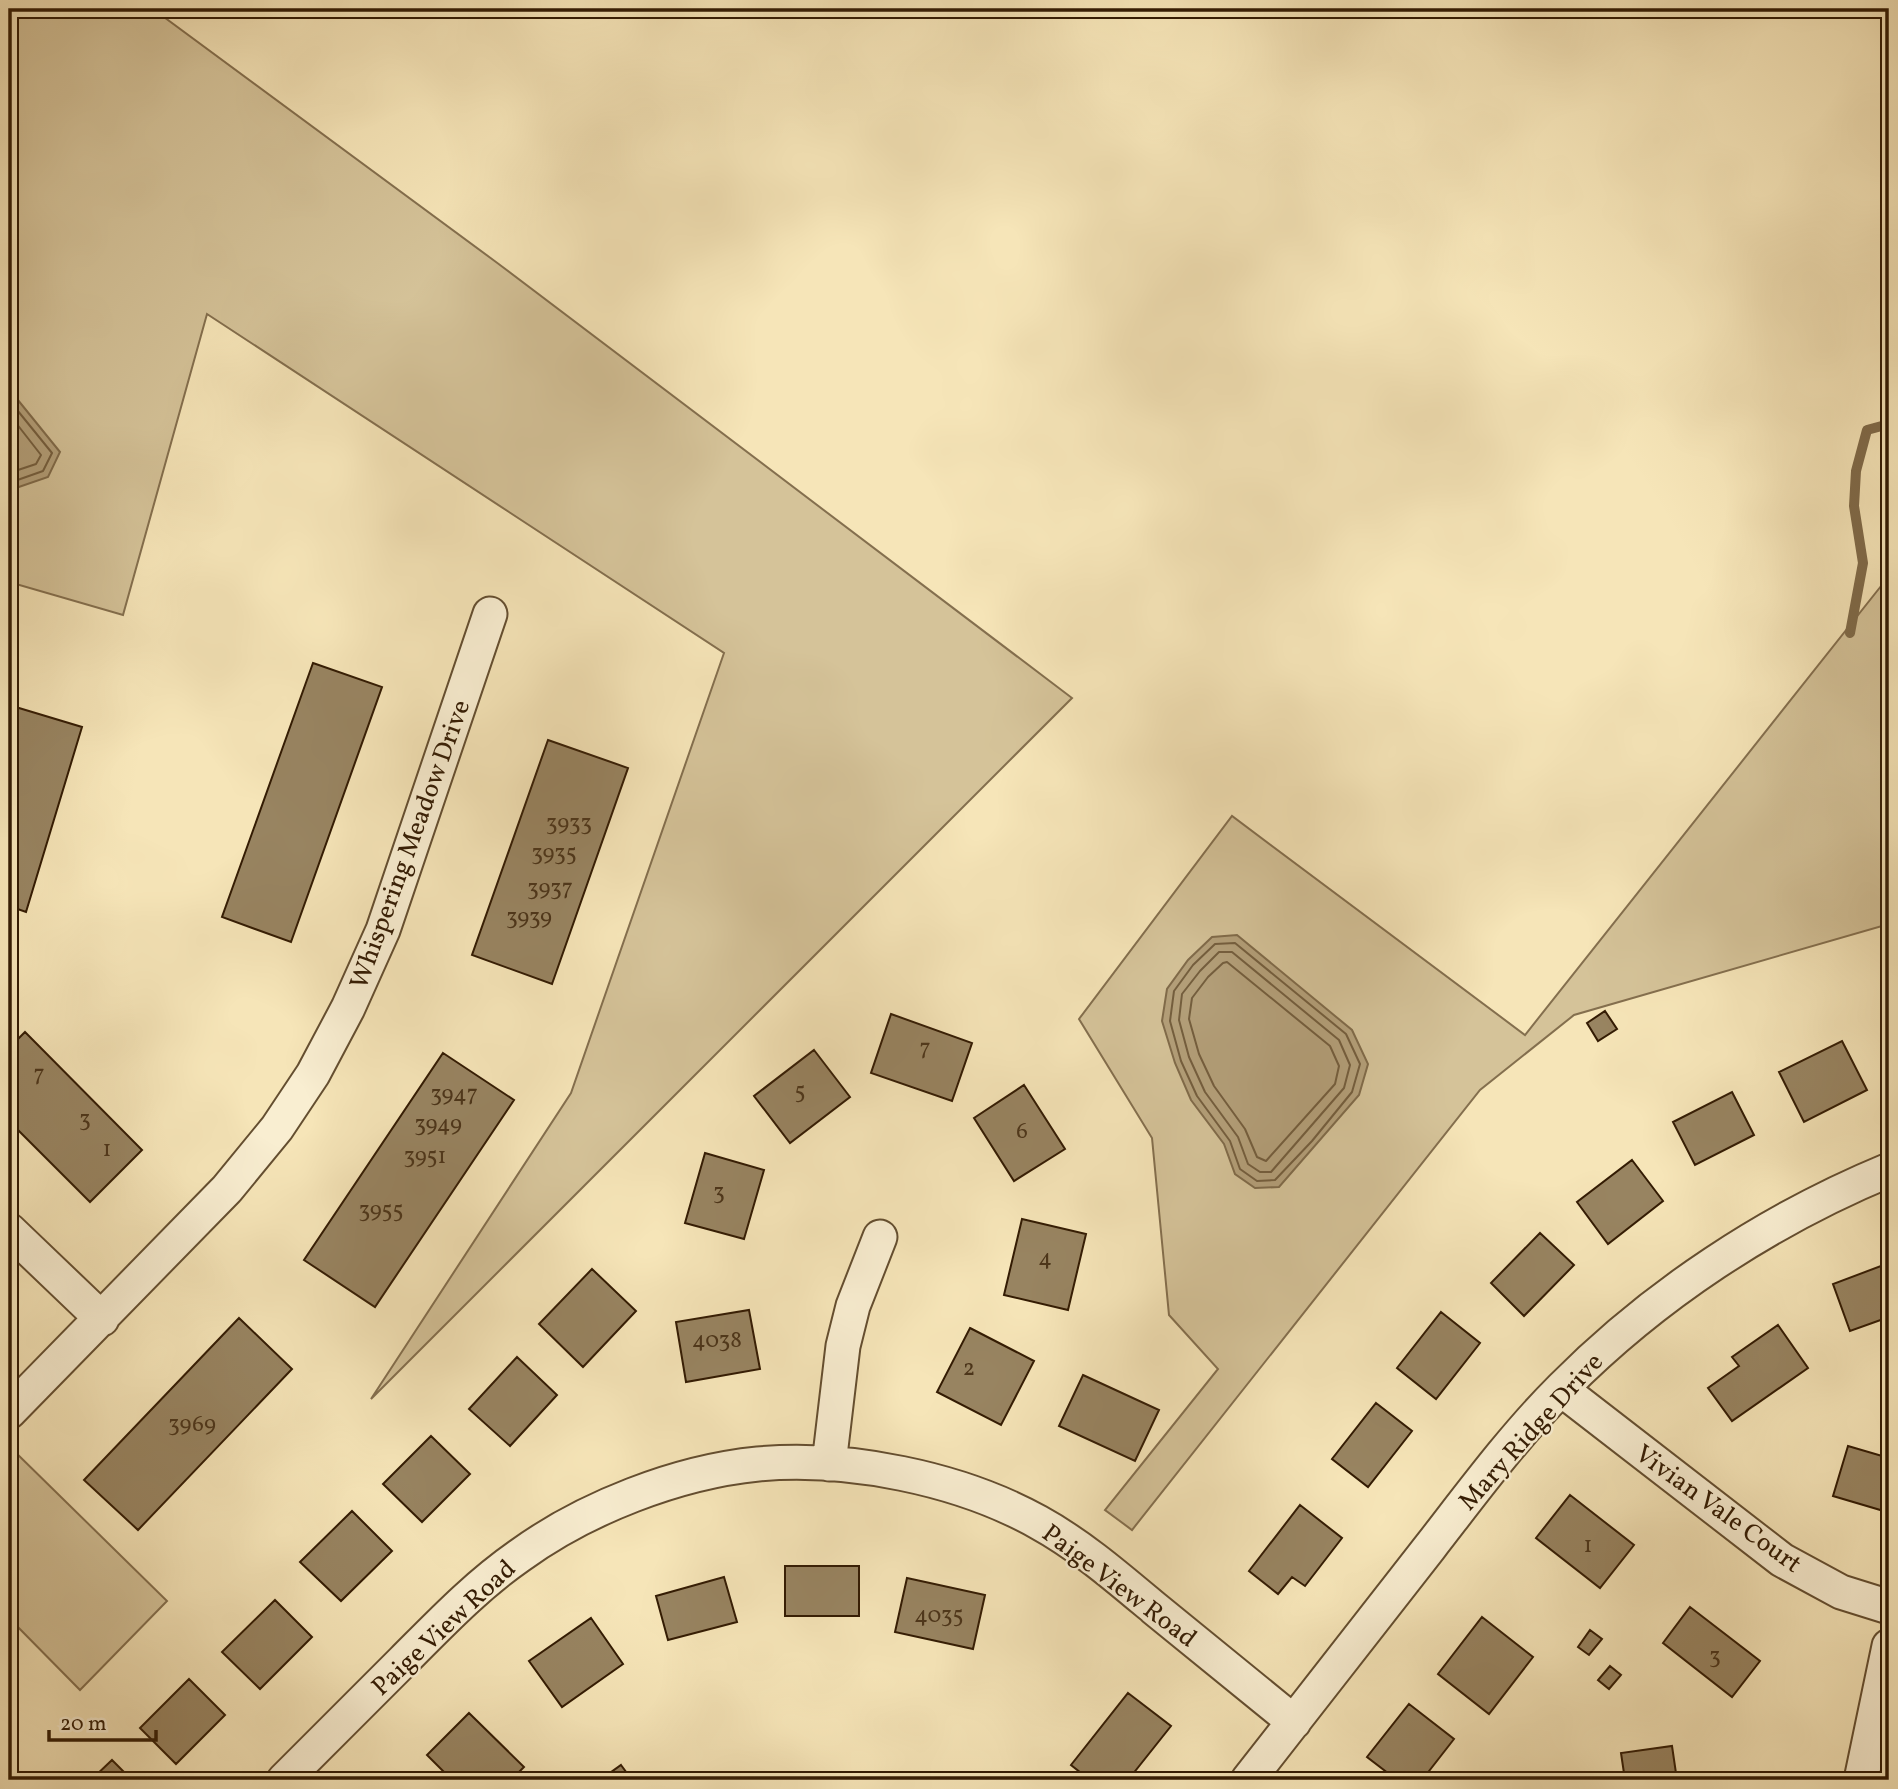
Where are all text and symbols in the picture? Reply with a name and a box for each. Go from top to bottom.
street label: Whispering Meadow Drive [342,695,480,994]
house number: 3933 [546,808,592,840]
house number: 3935 [531,838,577,870]
house number: 3937 [527,873,573,905]
house number: 3939 [506,902,552,934]
house number: 7 [919,1033,931,1065]
house number: 7 [33,1059,45,1091]
house number: 5 [794,1076,806,1108]
house number: 3947 [430,1079,478,1111]
house number: 3 [79,1104,91,1136]
house number: 3949 [414,1109,462,1141]
house number: 6 [1016,1116,1028,1148]
house number: 1 [103,1134,111,1166]
house number: 3951 [403,1141,447,1173]
house number: 3 [713,1177,725,1209]
house number: 3955 [358,1195,404,1227]
house number: 4 [1038,1243,1052,1275]
house number: 4038 [692,1325,742,1357]
street label: Mary Ridge Drive [1451,1346,1612,1519]
house number: 2 [963,1353,975,1385]
house number: 3969 [168,1409,216,1441]
street label: Vivian Vale Court [1627,1437,1809,1582]
street label: Paige View Road [1034,1516,1204,1657]
house number: 1 [1584,1530,1592,1562]
street label: Paige View Road [364,1552,525,1705]
house number: 4035 [914,1600,964,1632]
house number: 3 [1709,1641,1721,1673]
scale bar [49,1698,156,1742]
text: 20 m [60,1710,106,1739]

